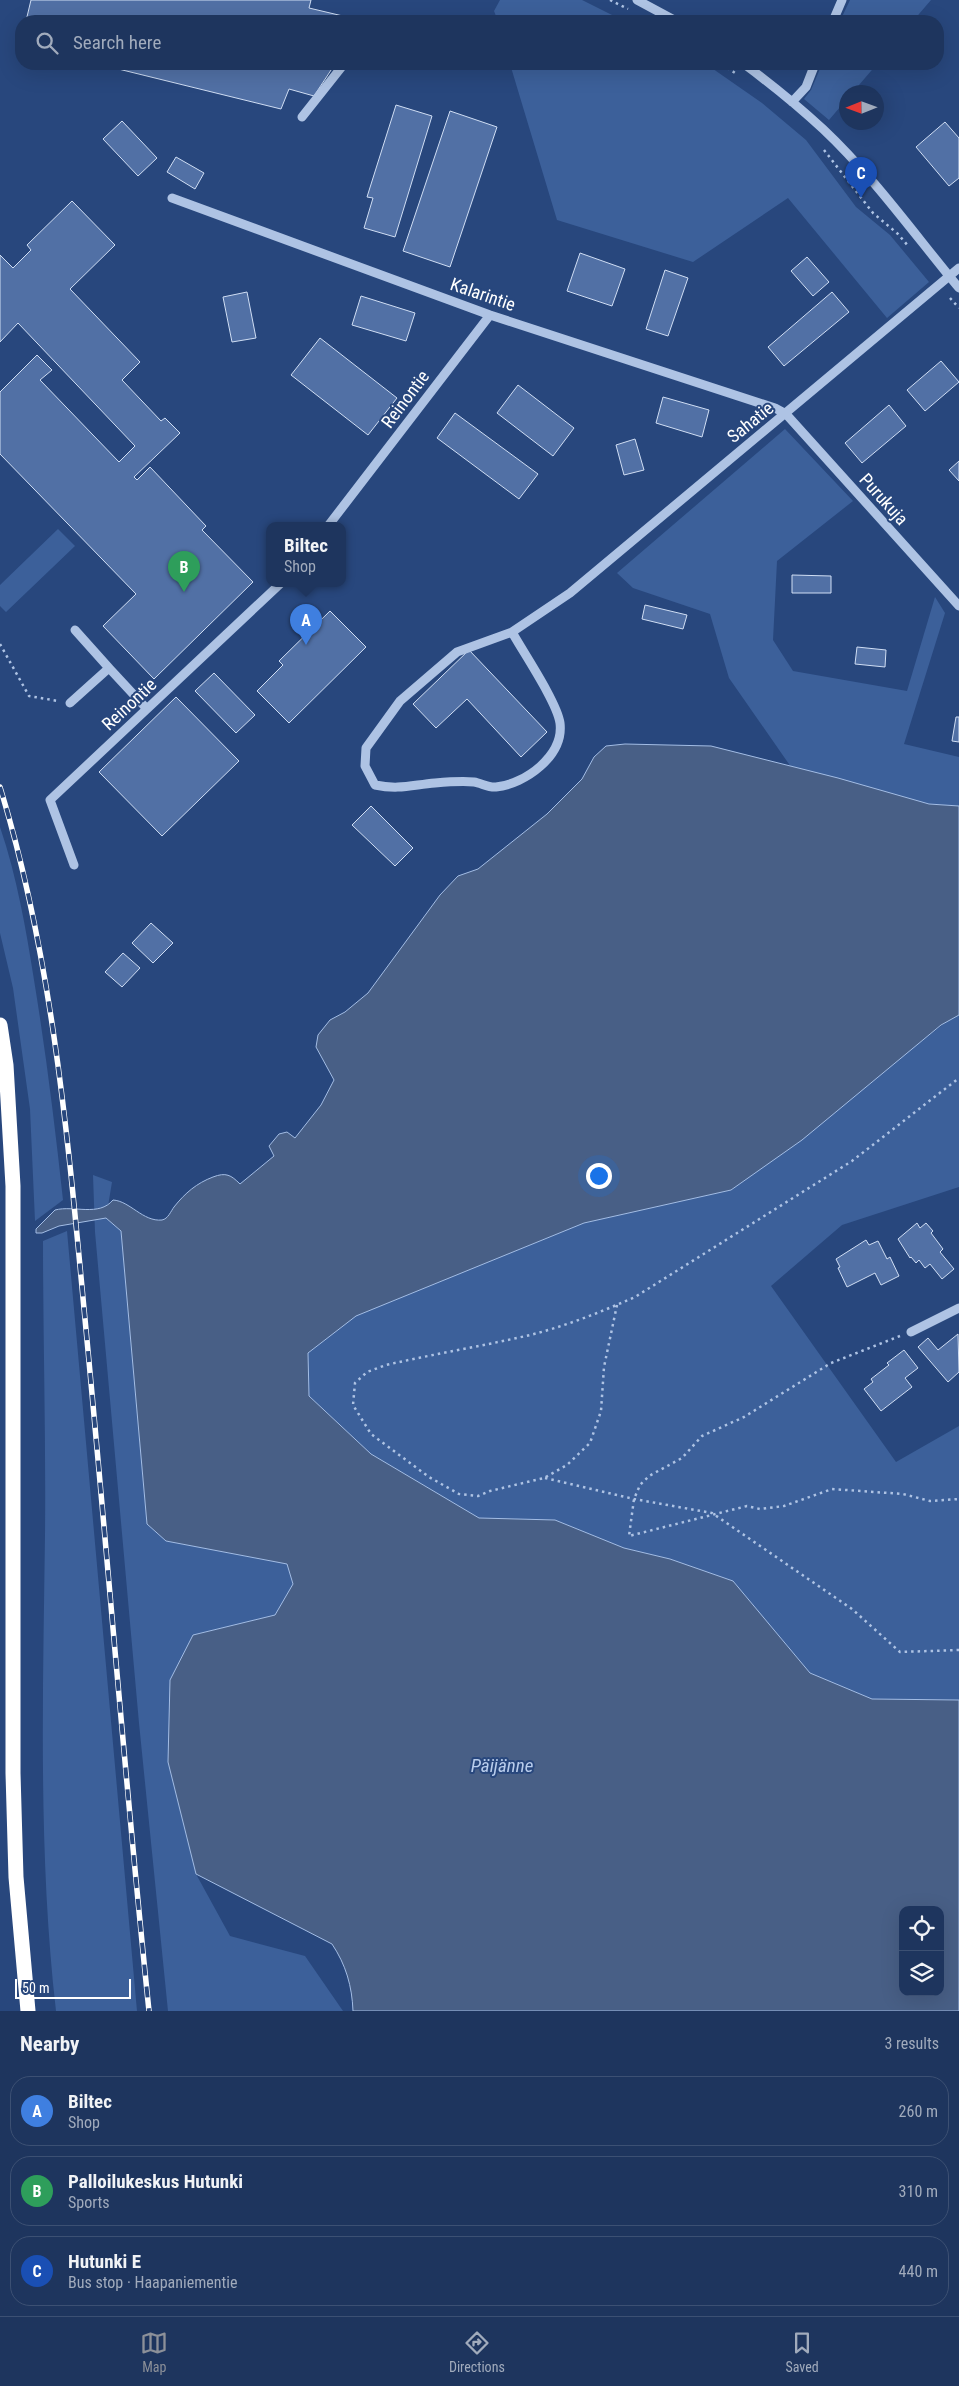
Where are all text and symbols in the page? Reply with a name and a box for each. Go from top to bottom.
search box [15,15,944,70]
icon: search [33,29,61,57]
text: Search here [73,31,161,54]
north arrow [839,85,884,130]
pin: C [845,157,877,198]
street label: Kalarintie [448,273,518,315]
street label: Reinontie [377,366,433,432]
street label: Sahatie [723,397,777,447]
street label: Purukuja [855,469,913,529]
popup [266,522,346,587]
text: Biltec [284,534,328,557]
pin: B [168,551,200,592]
text: Shop [284,557,316,576]
pin: A [290,604,322,645]
street label: Reinontie [98,674,160,734]
your location [586,1163,612,1189]
water label: Päijänne [471,1754,533,1777]
map controls [899,1906,944,1996]
button: locate [899,1906,944,1951]
button: layers [899,1951,944,1996]
scale bar [15,1976,131,1999]
text: 50 m [22,1980,50,1996]
text: Nearby [20,2032,79,2056]
text: 3 results [884,2034,939,2053]
text: Biltec [68,2090,112,2113]
text: A [32,2102,42,2121]
text: 260 m [899,2102,938,2121]
text: Shop [68,2113,100,2132]
text: Palloilukeskus Hutunki [68,2170,243,2193]
text: B [33,2182,41,2201]
text: 310 m [899,2182,938,2201]
text: Sports [68,2193,110,2212]
text: Hutunki E [68,2250,141,2273]
text: C [32,2262,42,2281]
text: 440 m [899,2262,938,2281]
text: Bus stop · Haapaniementie [68,2273,237,2292]
tab: Map [140,2329,168,2375]
tab: Directions [449,2329,505,2375]
tab: Saved [785,2329,819,2375]

